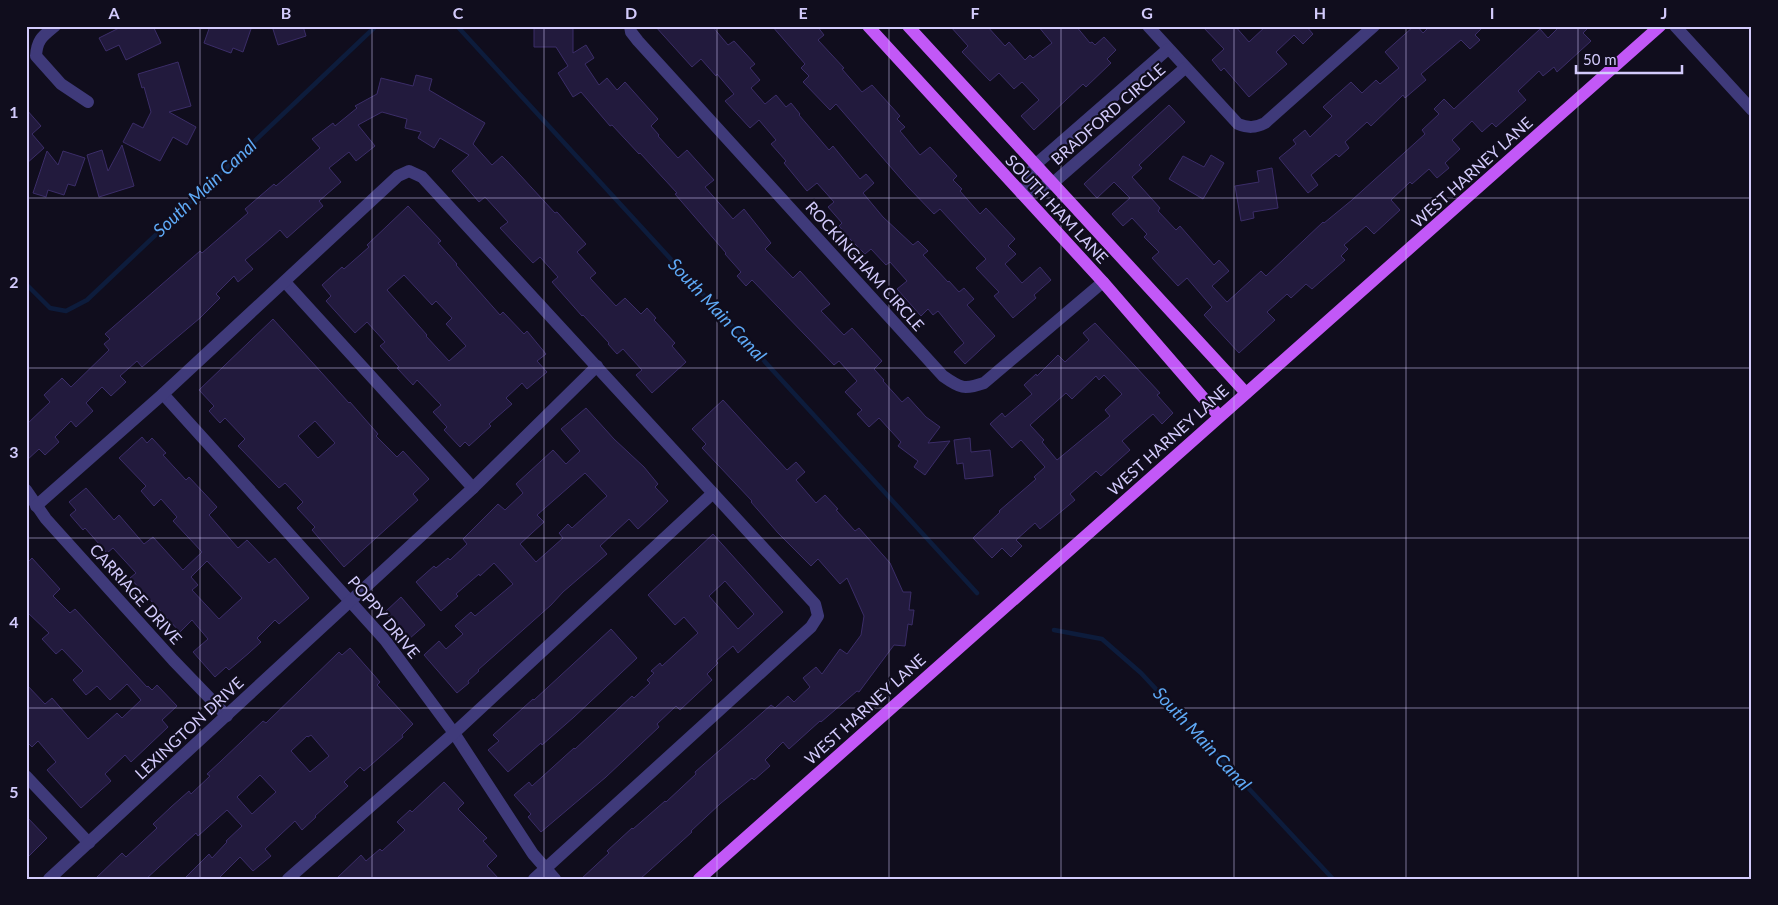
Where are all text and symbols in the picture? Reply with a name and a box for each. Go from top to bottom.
text: A [107,3,120,22]
text: B [281,3,291,22]
text: C [453,3,464,22]
text: D [625,3,637,22]
text: E [798,3,808,22]
text: F [970,3,980,22]
text: G [1141,3,1153,22]
text: H [1314,3,1326,22]
text: I [1490,3,1494,22]
text: J [1661,3,1667,22]
scale bar [1576,42,1682,74]
text: 50 m [1583,50,1617,68]
street label: BRADFORD CIRCLE [1047,59,1168,168]
text: 1 [9,102,19,121]
street label: WEST HARNEY LANE [1407,112,1536,231]
water label: South Main Canal [148,134,261,241]
street label: SOUTH HAM LANE [1002,150,1113,267]
street label: ROCKINGHAM CIRCLE [802,197,929,334]
water label: South Main Canal [664,253,771,366]
text: 2 [9,272,19,291]
street label: WEST HARNEY LANE [1103,380,1232,499]
text: 3 [9,442,19,461]
street label: CARRIAGE DRIVE [86,540,186,648]
street label: POPPY DRIVE [344,572,424,662]
text: 4 [9,612,19,631]
street label: WEST HARNEY LANE [800,649,929,768]
street label: LEXINGTON DRIVE [131,673,247,783]
water label: South Main Canal [1149,682,1256,795]
text: 5 [9,782,19,801]

